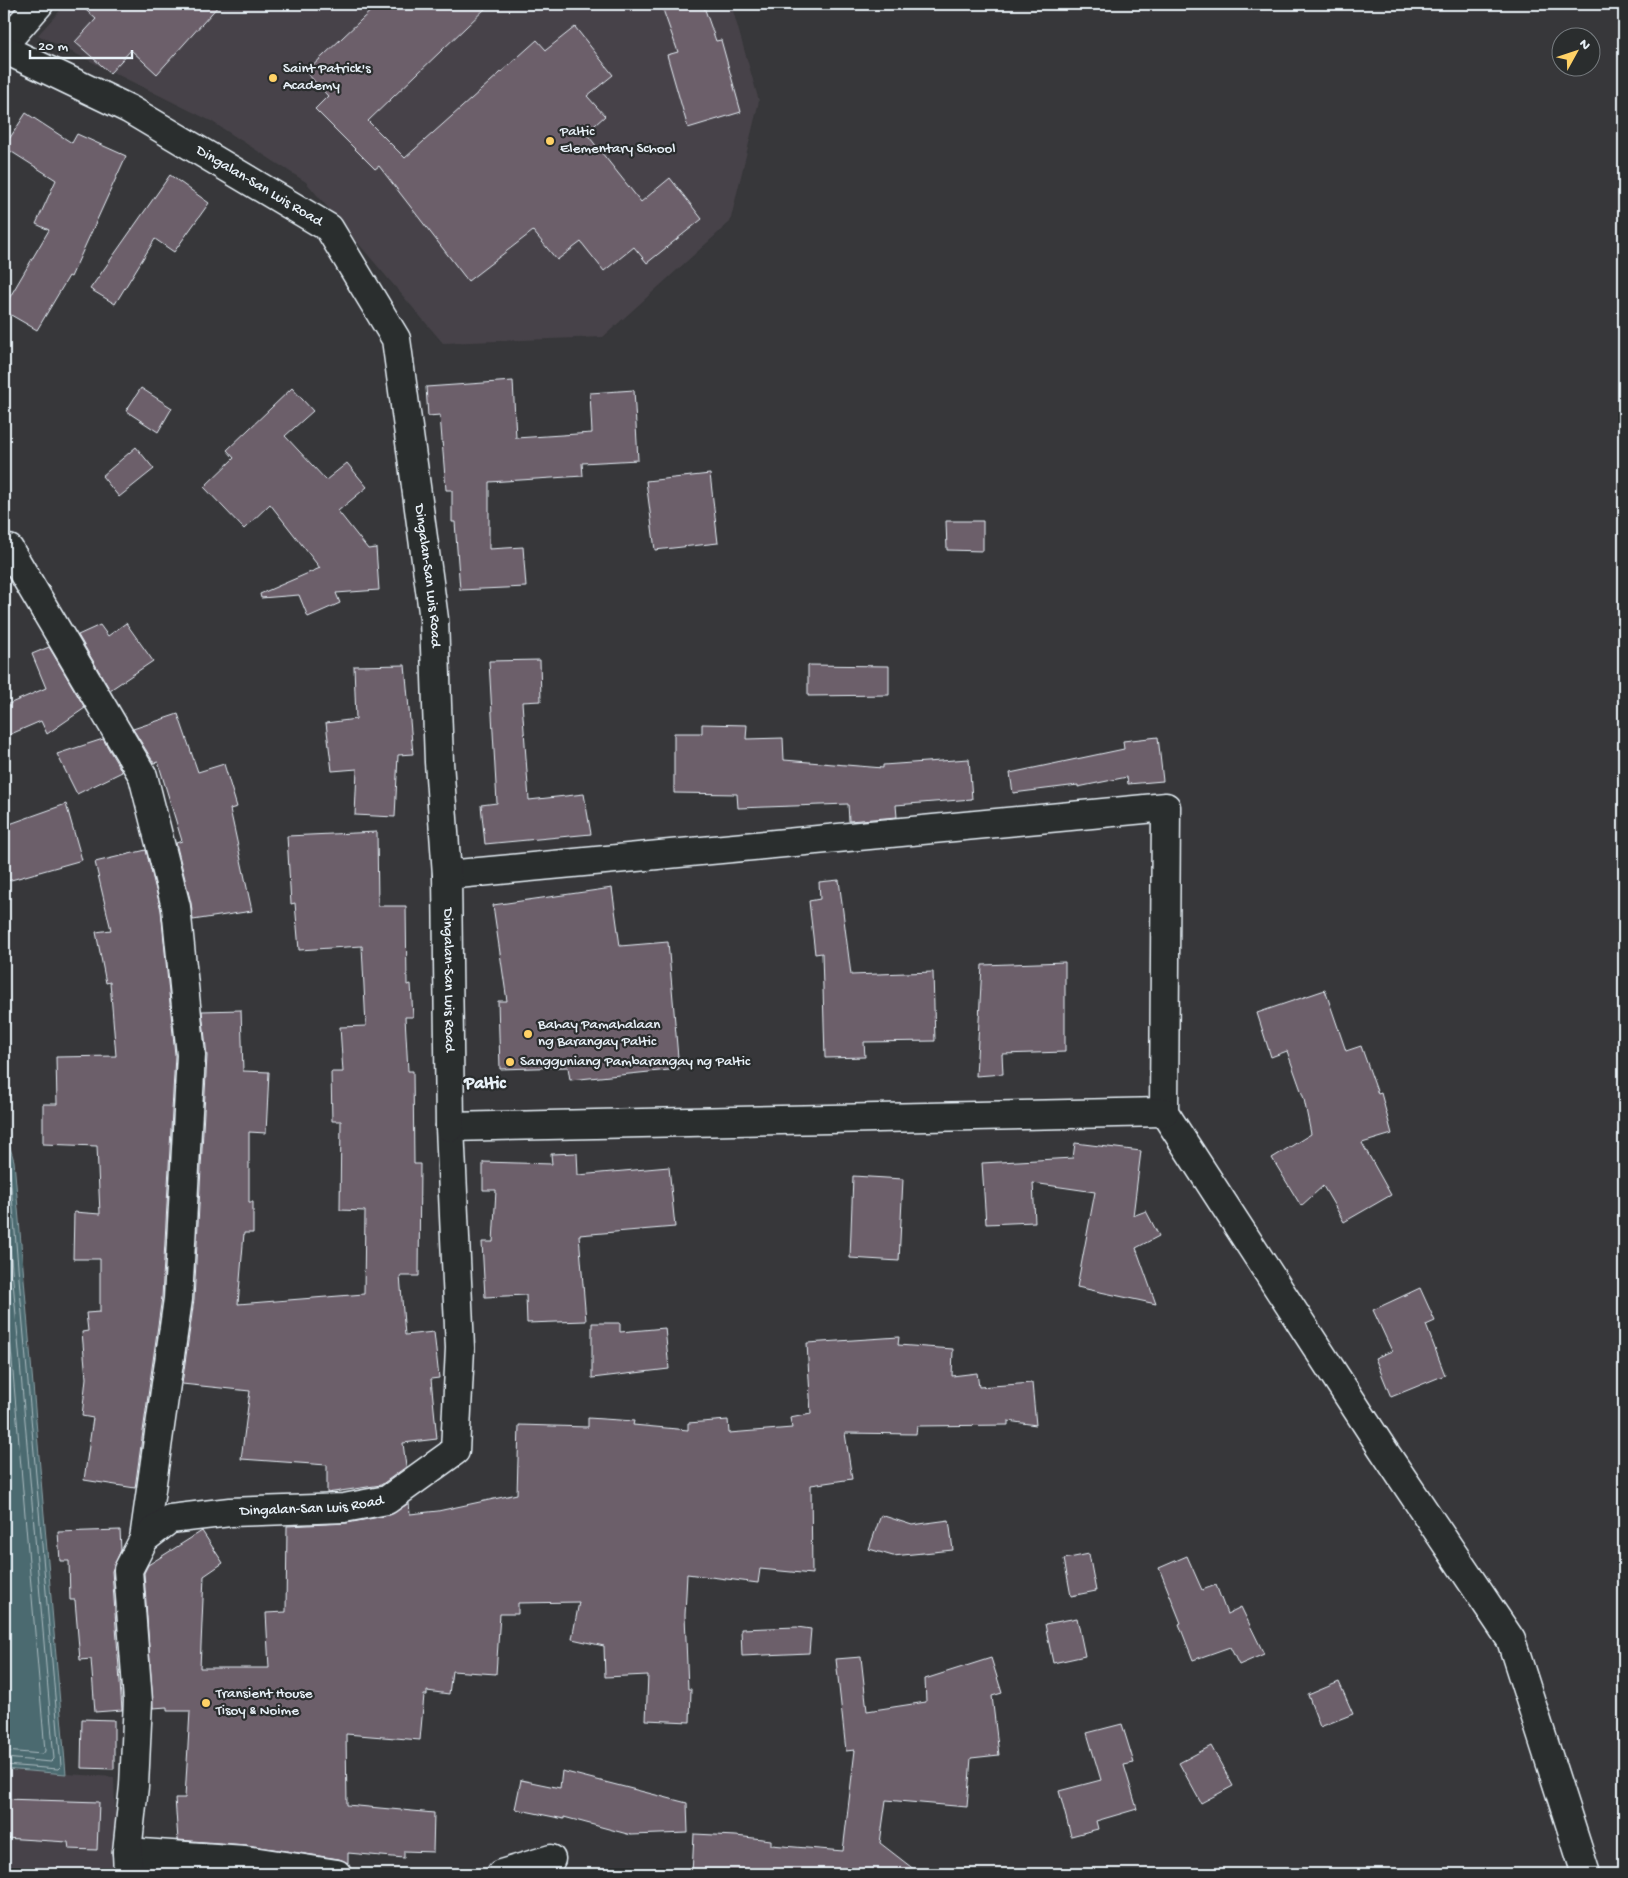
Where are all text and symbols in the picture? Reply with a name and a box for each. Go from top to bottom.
scale bar [30,28,132,60]
north arrow [1550,28,1600,78]
text: N [1575,36,1593,54]
text: 20 m [38,38,68,56]
place label: Saint Patrick's Academy [283,60,371,95]
marker: Saint Patrick's Academy [267,72,279,84]
place label: Paltic Elementary School [559,123,676,158]
marker: Paltic Elementary School [544,135,556,147]
street label: Dingalan-San Luis Road [192,141,327,232]
street label: Dingalan-San Luis Road [409,502,444,649]
street label: Dingalan-San Luis Road [438,907,458,1053]
place label: Bahay Pamahalaan ng Barangay Paltic [537,1016,660,1051]
marker: Bahay Pamahalaan ng Barangay Paltic [522,1028,534,1040]
place label: Sangguniang Pambarangay ng Paltic [520,1053,751,1071]
marker: Sangguniang Pambarangay ng Paltic [504,1056,516,1068]
district label: Paltic [463,1074,507,1095]
street label: Dingalan-San Luis Road [239,1492,386,1521]
place label: Transient House Tisoy & Noime [215,1685,313,1720]
marker: Transient House Tisoy & Noime [200,1697,212,1709]

